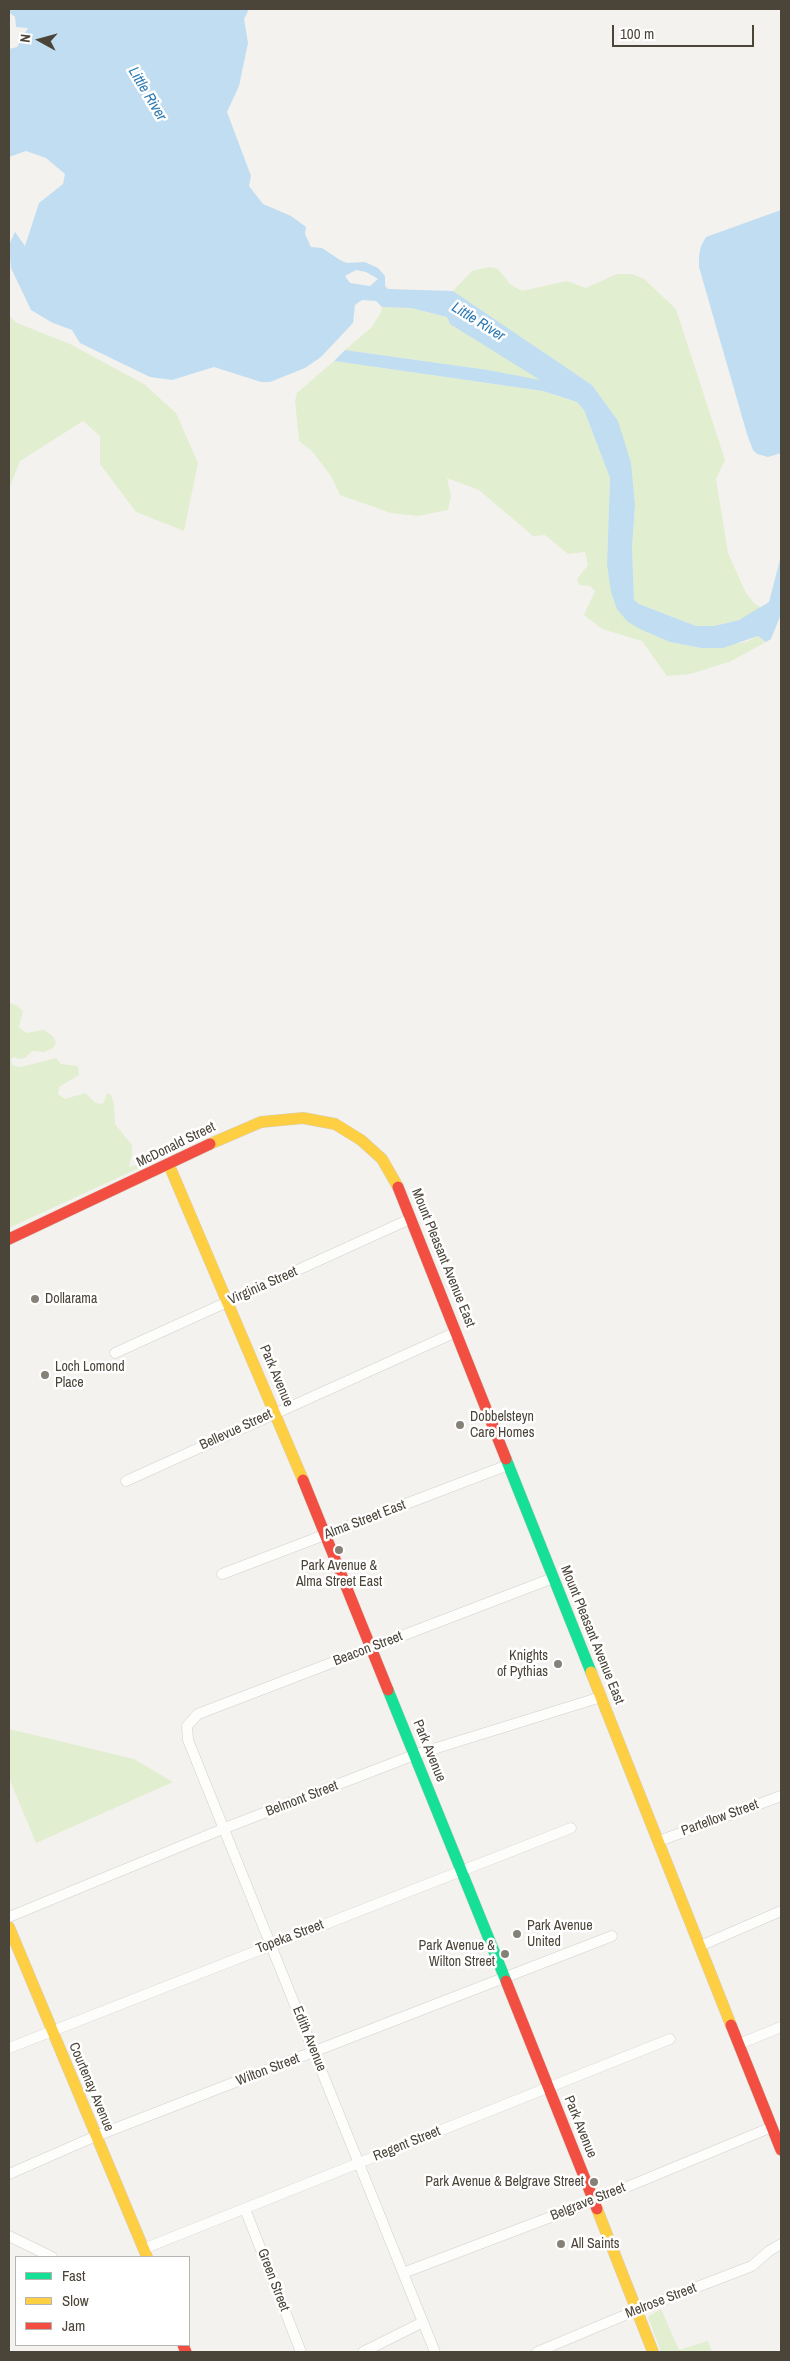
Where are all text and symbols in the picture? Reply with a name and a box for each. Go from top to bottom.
north arrow [15,15,65,65]
scale bar [615,15,758,47]
text: 100 m [620,23,654,44]
text: N [16,33,35,43]
water label: Little River [124,64,170,124]
water label: Little River [448,299,508,345]
street label: McDonald Street [134,1119,218,1171]
street label: Mount Pleasant Avenue East [408,1186,478,1330]
street label: Virginia Street [226,1263,300,1309]
place label: Dollarama [45,1291,97,1307]
marker: Dollarama [29,1293,41,1305]
street label: Park Avenue [255,1343,297,1409]
place label: Loch Lomond Place [55,1359,125,1391]
marker: Loch Lomond Place [39,1369,51,1381]
street label: Bellevue Street [197,1406,275,1454]
place label: Dobbelsteyn Care Homes [470,1409,534,1441]
marker: Dobbelsteyn Care Homes [454,1419,466,1431]
street label: Alma Street East [322,1497,408,1543]
marker: Park Avenue & Alma Street East [333,1544,345,1556]
place label: Park Avenue & Alma Street East [296,1558,382,1590]
street label: Mount Pleasant Avenue East [557,1563,627,1707]
street label: Beacon Street [331,1628,405,1670]
place label: Knights of Pythias [497,1648,548,1680]
marker: Knights of Pythias [552,1658,564,1670]
street label: Park Avenue [409,1717,449,1785]
street label: Belmont Street [264,1778,340,1820]
street label: Partellow Street [679,1796,761,1840]
street label: Topeka Street [254,1916,326,1958]
place label: Park Avenue United [527,1918,593,1950]
marker: Park Avenue United [511,1928,523,1940]
place label: Park Avenue & Wilton Street [419,1938,495,1970]
marker: Park Avenue & Wilton Street [499,1948,511,1960]
street label: Edith Avenue [288,2004,330,2074]
street label: Courtenay Avenue [65,2040,117,2134]
street label: Wilton Street [234,2050,302,2090]
street label: Park Avenue [560,2093,600,2161]
street label: Regent Street [371,2123,443,2165]
place label: Park Avenue & Belgrave Street [425,2174,584,2190]
marker: Park Avenue & Belgrave Street [588,2176,600,2188]
street label: Belgrave Street [548,2179,628,2225]
place label: All Saints [571,2236,619,2252]
marker: All Saints [555,2238,567,2250]
street label: Green Street [253,2246,293,2314]
legend [15,2256,190,2346]
text: Fast [62,2265,85,2286]
street label: Melrose Street [623,2280,699,2322]
text: Slow [62,2290,89,2311]
text: Jam [62,2315,85,2336]

